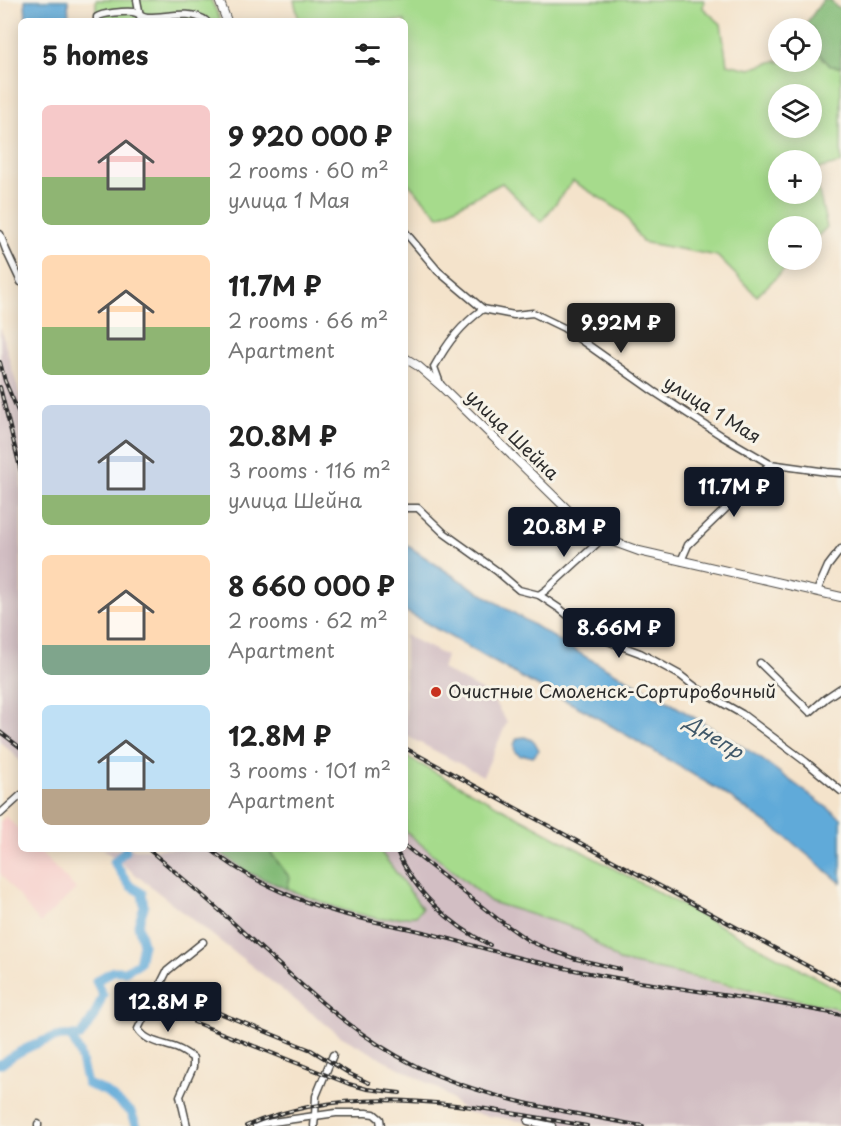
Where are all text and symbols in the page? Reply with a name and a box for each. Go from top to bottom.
map controls [768,18,822,270]
button: locate [768,18,822,72]
text: 5 homes [42,35,148,74]
icon: filters [351,38,384,71]
button: layers [768,84,822,138]
text: 9 920 000 ₽ [228,116,392,155]
icon: home [90,129,162,201]
button: + [768,150,822,204]
text: 2 rooms · 60 m² [228,155,389,185]
text: улица 1 Мая [228,185,350,215]
button: − [768,216,822,270]
text: 11.7M ₽ [228,266,321,305]
icon: home [90,279,162,351]
pin: 9.92M ₽ [566,303,676,354]
text: 2 rooms · 66 m² [228,305,388,335]
text: 9.92M ₽ [581,307,661,337]
text: Apartment [228,335,335,365]
street label: улица 1 Мая [659,368,767,449]
street label: улица Шейна [460,382,566,486]
text: 20.8M ₽ [228,416,337,455]
icon: home [90,429,162,501]
text: 3 rooms · 116 m² [228,455,391,485]
pin: 11.7M ₽ [679,467,789,518]
text: 11.7M ₽ [698,471,770,501]
text: улица Шейна [228,485,362,515]
pin: 20.8M ₽ [509,507,619,558]
text: 20.8M ₽ [522,511,606,541]
text: 8 660 000 ₽ [228,566,395,605]
icon: home [90,579,162,651]
text: 2 rooms · 62 m² [228,605,388,635]
pin: 8.66M ₽ [564,608,674,659]
text: 8.66M ₽ [577,612,661,642]
text: Apartment [228,635,335,665]
place label: Очистные Смоленск-Сортировочный [448,677,776,704]
marker: Очистные Смоленск-Сортировочный [429,685,443,699]
water label: Днепр [678,706,751,767]
text: 12.8M ₽ [228,716,331,755]
icon: home [90,729,162,801]
text: 3 rooms · 101 m² [228,755,391,785]
text: Apartment [228,785,335,815]
pin: 12.8M ₽ [113,982,223,1033]
text: 12.8M ₽ [128,986,208,1016]

